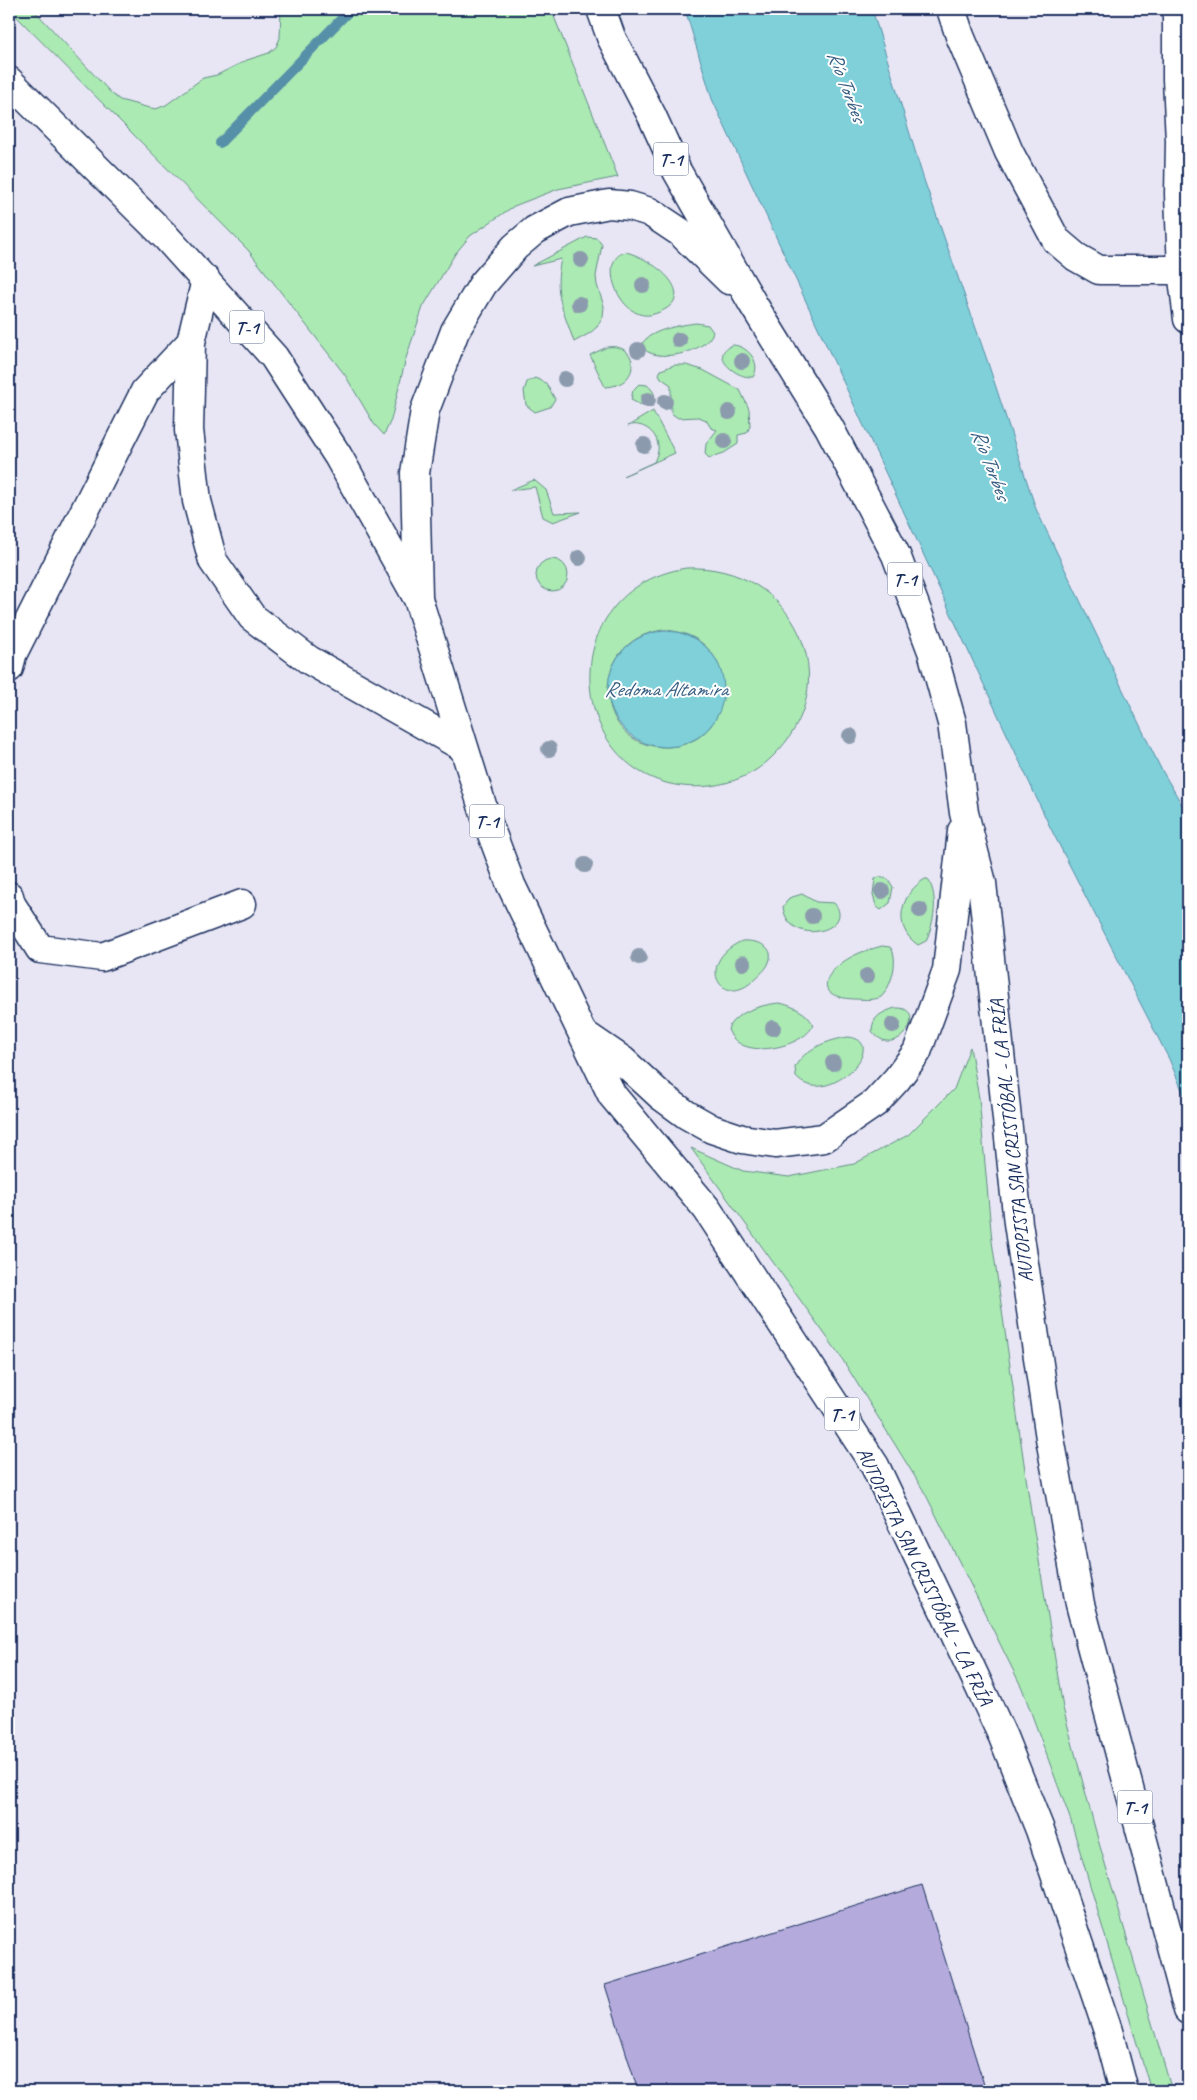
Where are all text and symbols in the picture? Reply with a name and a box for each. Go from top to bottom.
water label: Río Torbes [822,47,874,129]
road number: T-1 [654,142,688,176]
road number: T-1 [230,311,264,344]
water label: Río Torbes [966,425,1018,507]
road number: T-1 [888,562,922,596]
water label: Redoma Altamira [604,676,730,702]
road number: T-1 [470,804,504,838]
street label: AUTOPISTA SAN CRISTÓBAL - LA FRÍA [984,997,1039,1284]
road number: T-1 [824,1398,860,1430]
street label: AUTOPISTA SAN CRISTÓBAL - LA FRÍA [851,1443,999,1710]
road number: T-1 [1118,1790,1152,1824]

